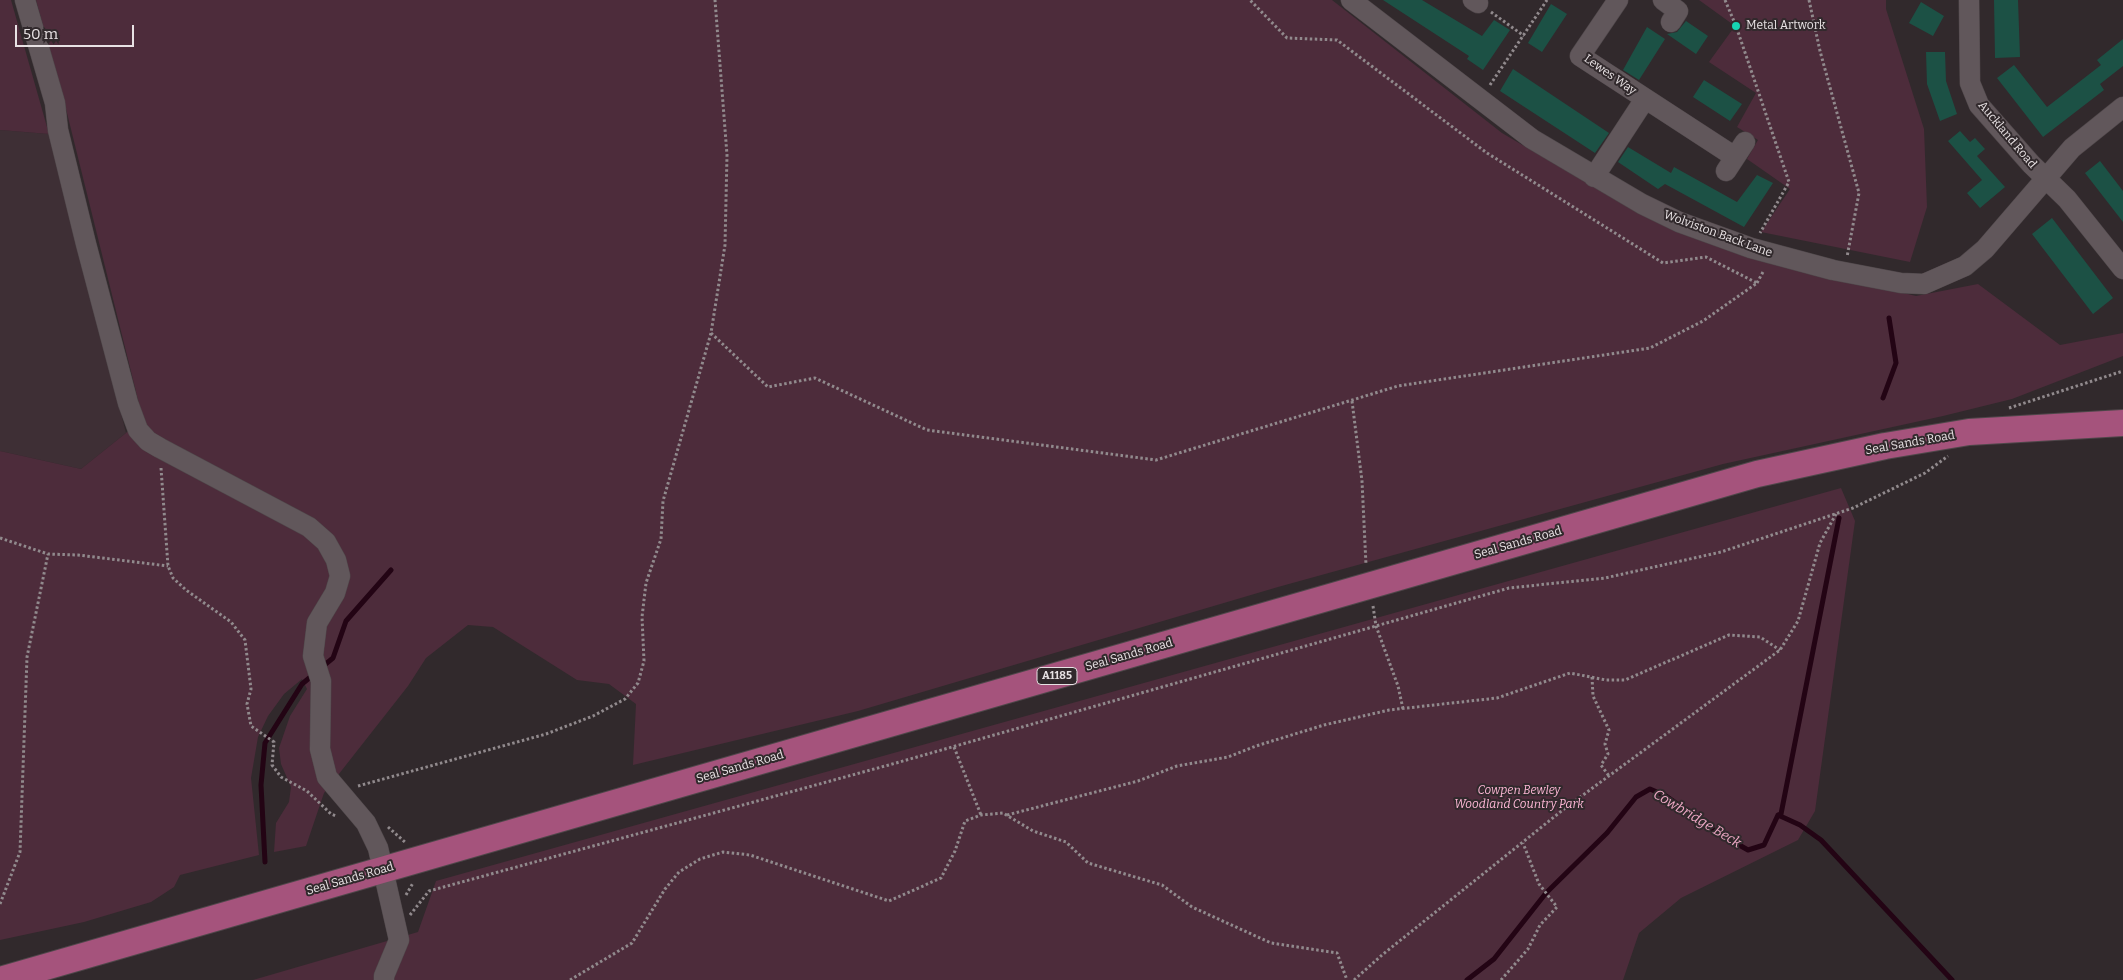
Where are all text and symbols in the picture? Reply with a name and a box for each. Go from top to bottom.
scale bar [18,15,136,47]
place label: Metal Artwork [1746,19,1826,33]
marker: Metal Artwork [1730,20,1742,32]
text: 50 m [23,25,58,43]
street label: Lewes Way [1581,52,1639,98]
street label: Auckland Road [1975,98,2039,172]
street label: Wolviston Back Lane [1662,208,1774,260]
street label: Seal Sands Road [1864,428,1956,458]
street label: Seal Sands Road [1472,524,1564,562]
street label: Seal Sands Road [1083,636,1175,674]
road number: A1185 [1037,668,1077,684]
street label: Seal Sands Road [694,748,786,786]
park label: Cowpen Bewley Woodland Country Park [1454,784,1584,812]
water label: Cowbridge Beck [1650,786,1744,852]
street label: Seal Sands Road [304,860,396,898]

